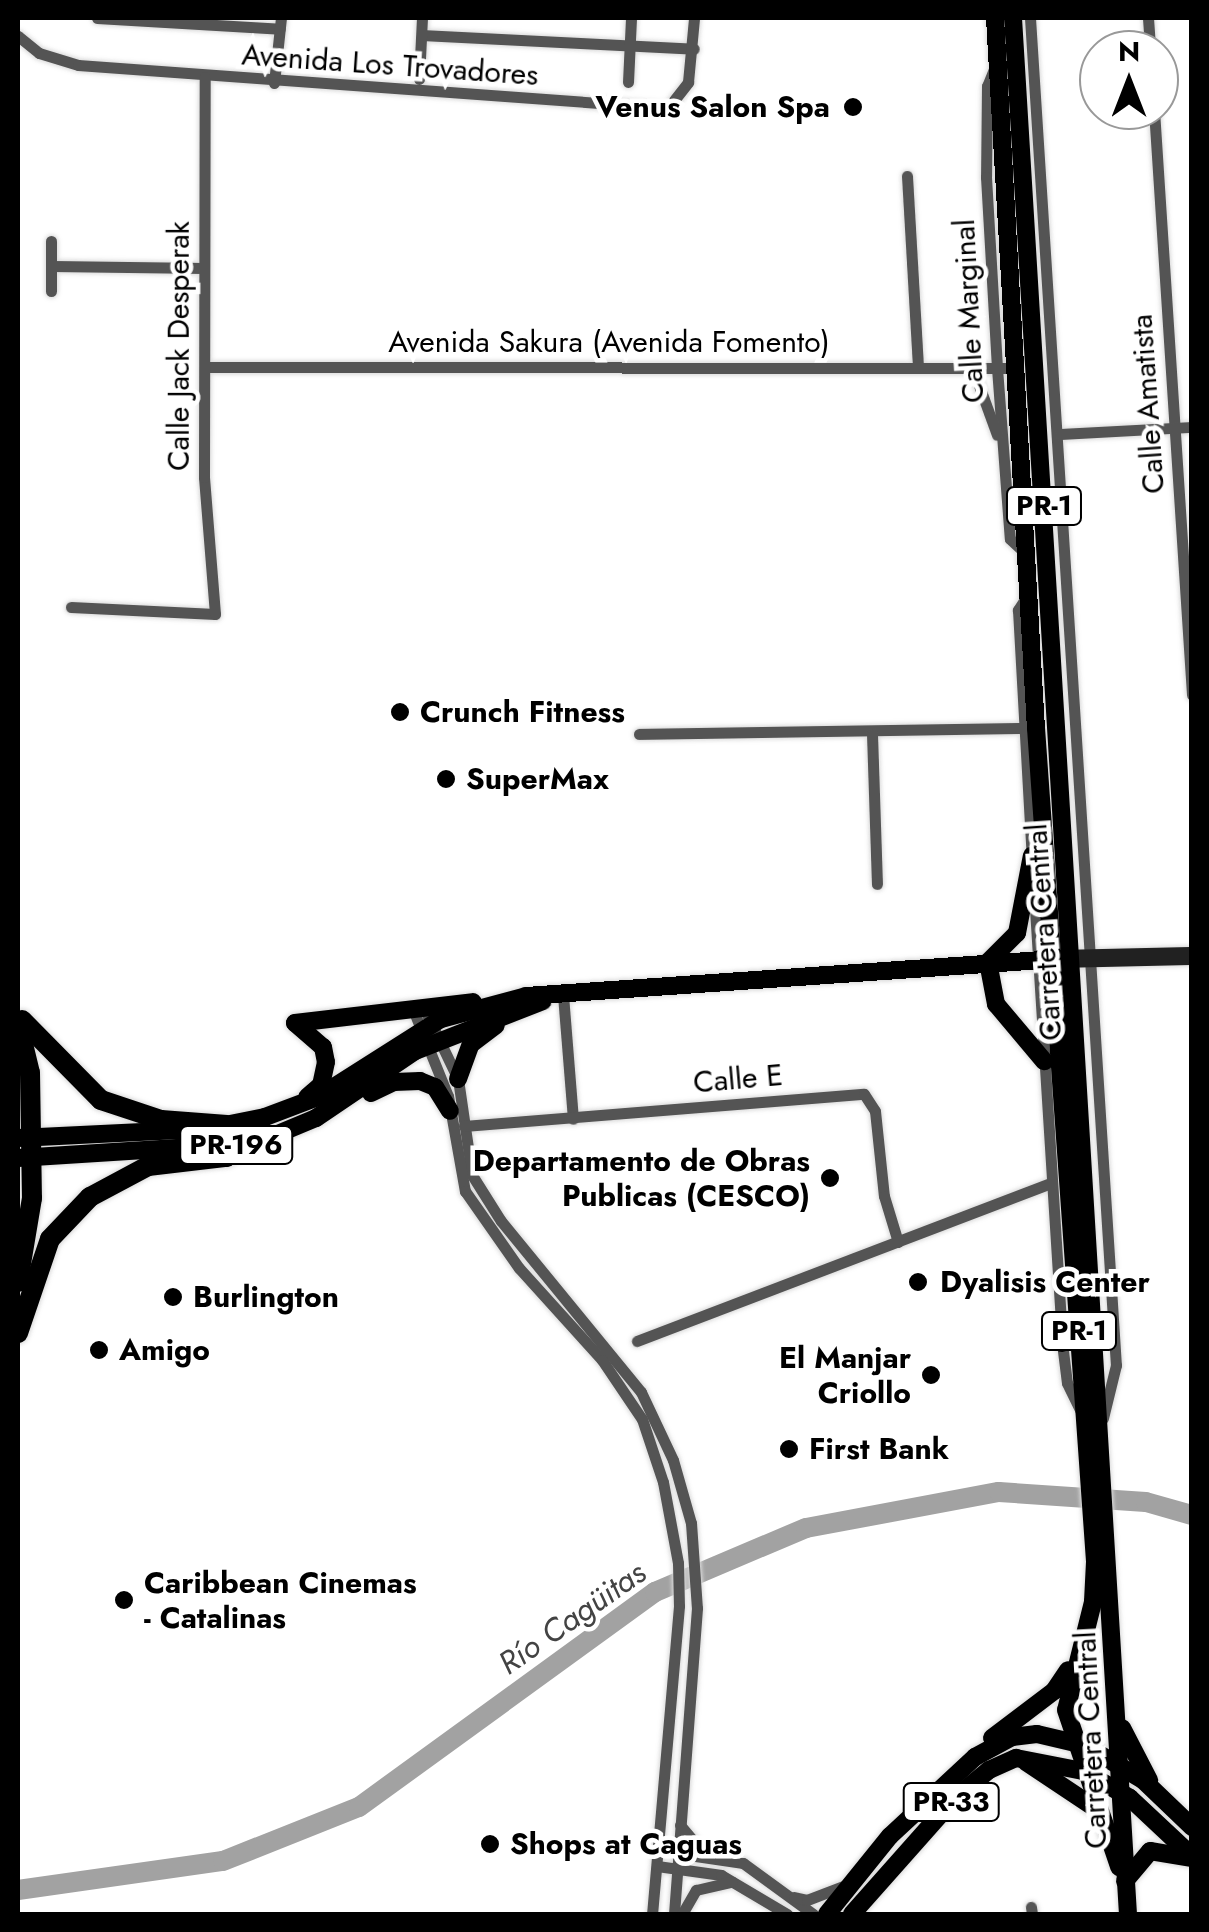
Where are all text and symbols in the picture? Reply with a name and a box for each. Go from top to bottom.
north arrow [1079,30,1179,130]
text: N [1118,31,1140,72]
street label: Avenida Los Trovadores [240,37,540,93]
place label: Venus Salon Spa [596,89,830,125]
marker: Venus Salon Spa [840,94,866,120]
street label: Calle Marginal [946,218,992,404]
street label: Calle Jack Desperak [161,221,197,471]
street label: Calle Amatista [1124,313,1172,495]
street label: Avenida Sakura (Avenida Fomento) [388,324,830,360]
road number: PR-1 [1004,483,1084,529]
place label: Crunch Fitness [420,694,625,730]
marker: Crunch Fitness [389,701,411,723]
place label: SuperMax [466,761,609,797]
marker: SuperMax [435,768,457,790]
street label: Carretera Central [1018,822,1070,1042]
street label: Calle E [692,1057,784,1101]
road number: PR-196 [178,1122,294,1168]
place label: Departamento de Obras Publicas (CESCO) [473,1143,810,1214]
marker: Departamento de Obras Publicas (CESCO) [819,1167,841,1189]
place label: Dyalisis Center [940,1264,1150,1300]
marker: Dyalisis Center [905,1269,931,1295]
place label: Burlington [193,1279,339,1315]
marker: Burlington [162,1286,184,1308]
road number: PR-1 [1039,1308,1119,1354]
place label: Amigo [119,1332,210,1368]
marker: Amigo [88,1339,110,1361]
place label: El Manjar Criollo [779,1340,911,1410]
marker: El Manjar Criollo [920,1364,942,1386]
place label: First Bank [809,1431,949,1467]
marker: First Bank [778,1438,800,1460]
water label: Río Cagüitas [491,1553,653,1683]
place label: Caribbean Cinemas - Catalinas [144,1565,417,1636]
marker: Caribbean Cinemas - Catalinas [113,1589,135,1611]
street label: Carretera Central [1067,1630,1115,1850]
road number: PR-33 [901,1779,1001,1825]
place label: Shops at Caguas [510,1826,742,1862]
marker: Shops at Caguas [479,1833,501,1855]

